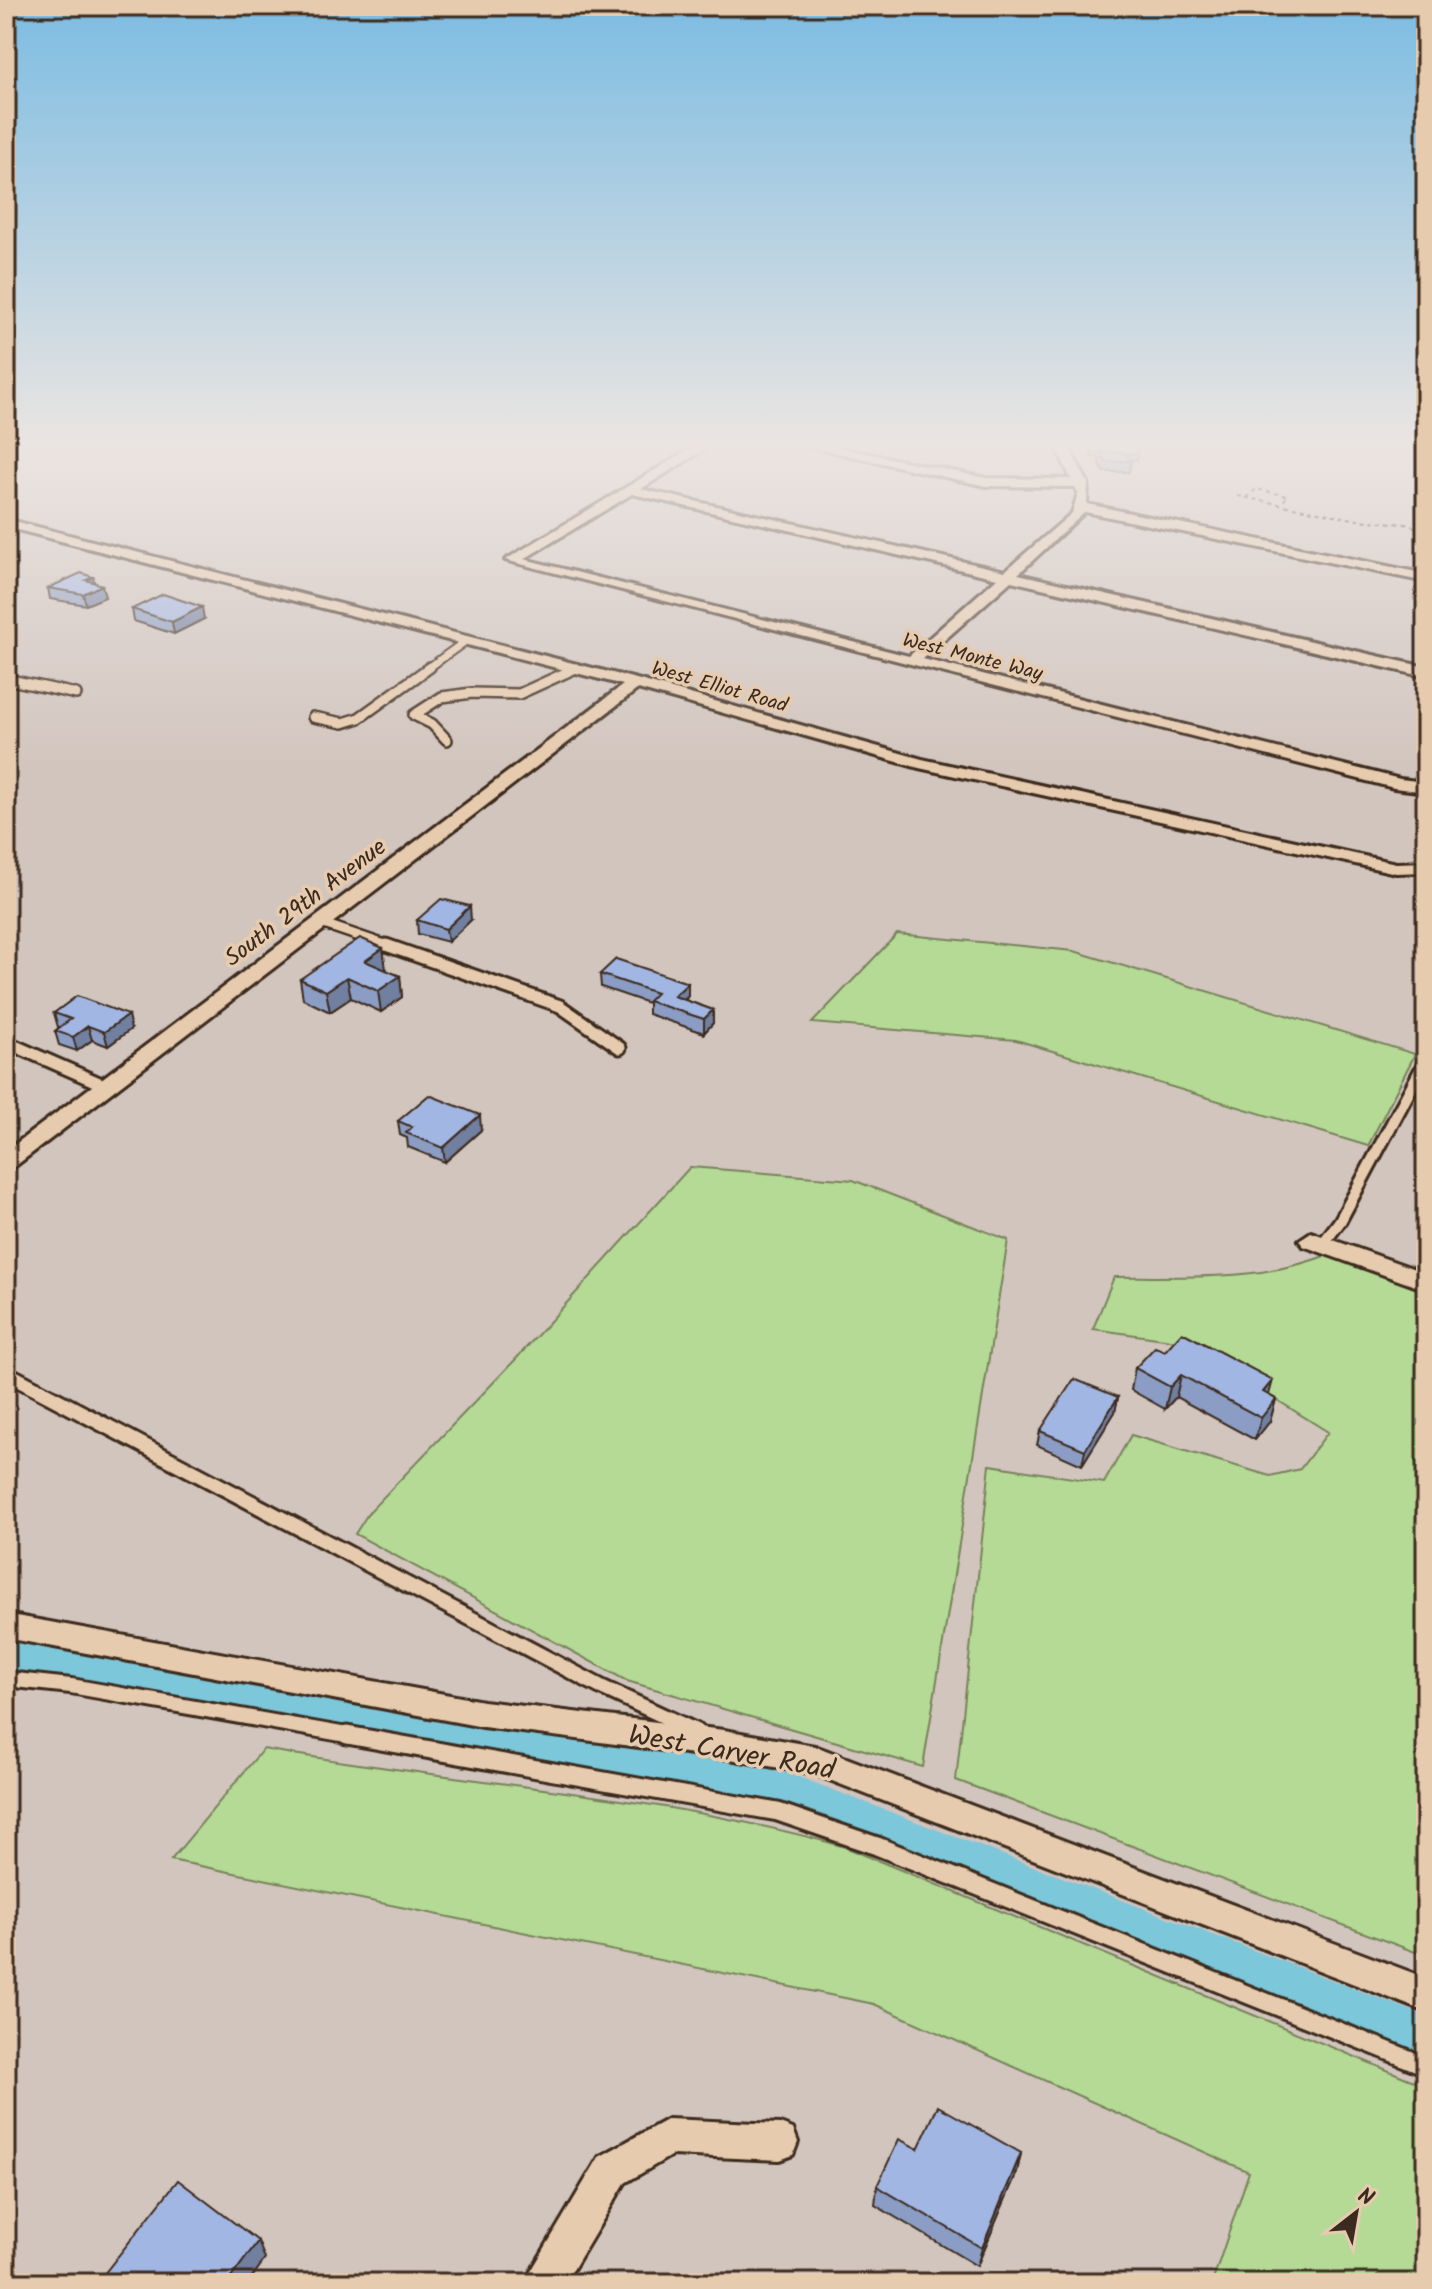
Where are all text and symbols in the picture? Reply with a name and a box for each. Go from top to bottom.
street label: West Monte Way [899,625,1047,691]
street label: West Elliot Road [648,653,792,723]
street label: South 29th Avenue [216,829,396,977]
street label: West Carver Road [625,1713,839,1794]
north arrow [1316,2173,1396,2253]
text: N [1350,2179,1380,2217]

